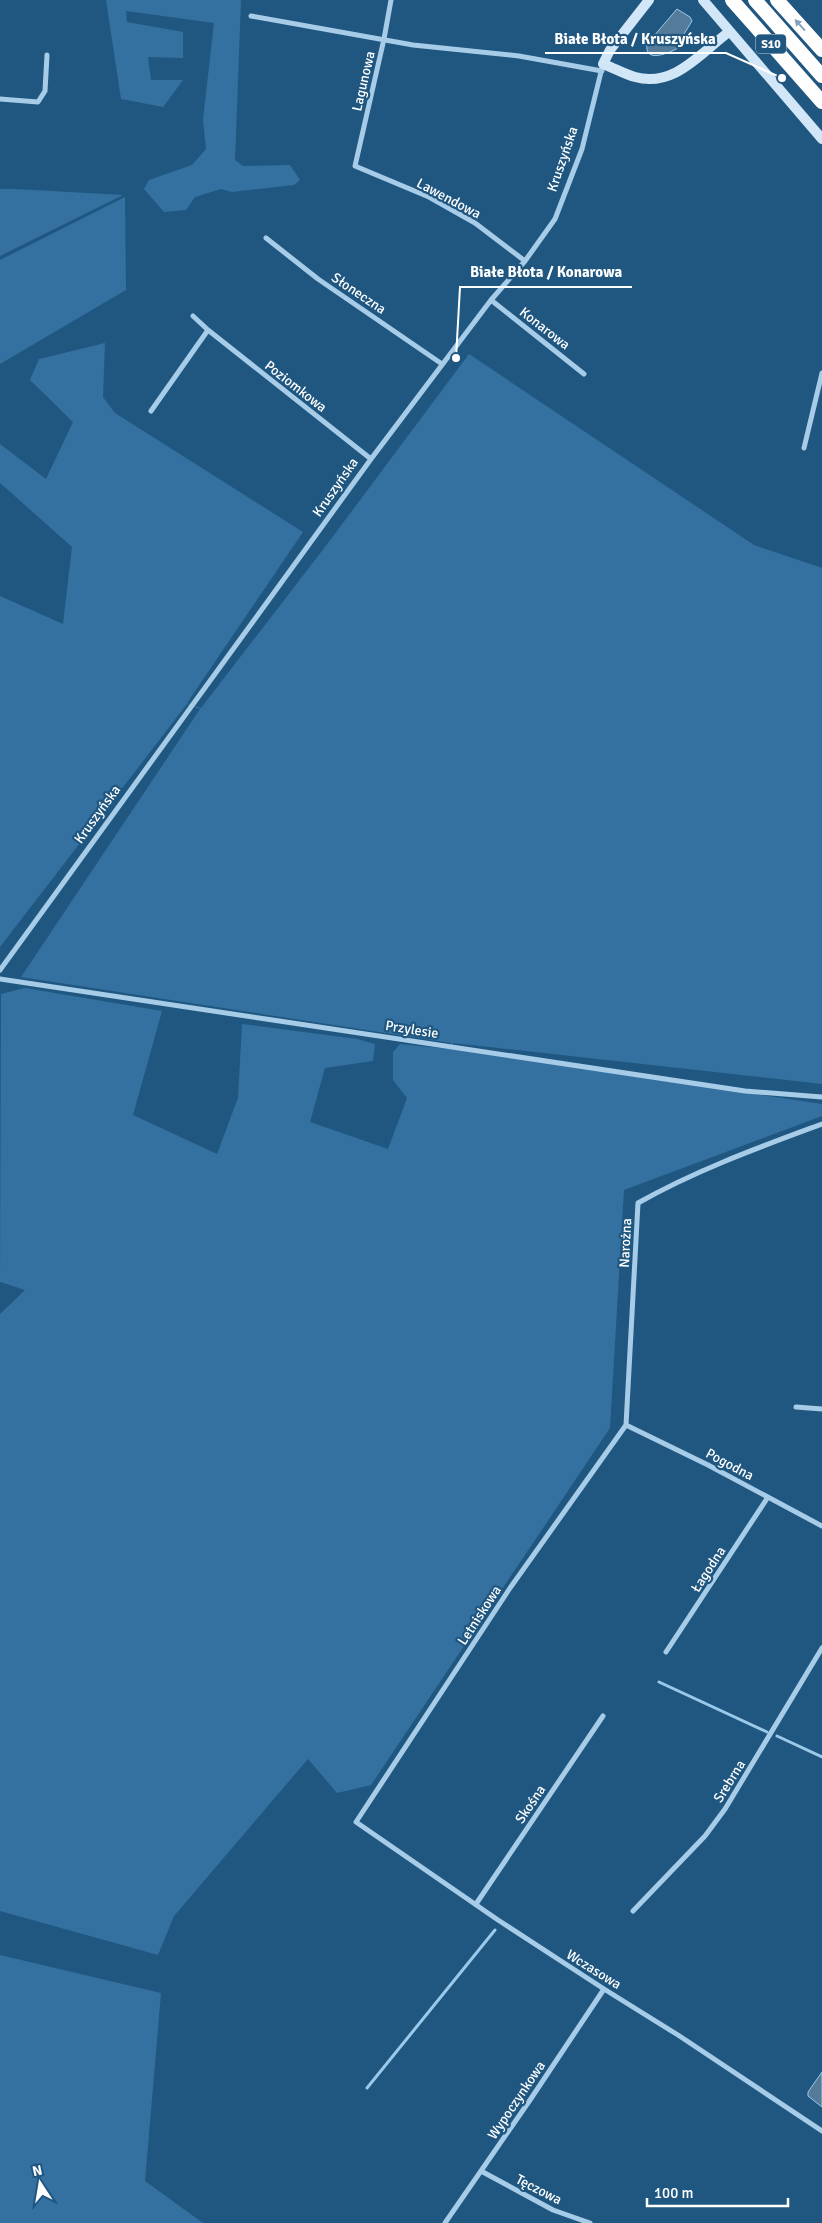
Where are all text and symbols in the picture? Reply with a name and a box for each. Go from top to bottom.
one-way arrow [794,19,805,32]
callout: Białe Błota / Kruszyńska [545,23,726,53]
text: Białe Błota / Kruszyńska [554,30,716,48]
road number: S10 [756,34,786,54]
street label: Lagunowa [348,49,379,113]
street label: Kruszyńska [543,124,582,194]
street label: Lawendowa [414,174,484,222]
callout: Białe Błota / Konarowa [460,257,632,287]
text: Białe Błota / Konarowa [470,263,622,281]
street label: Słoneczna [328,269,389,318]
street label: Konarowa [516,303,573,353]
street label: Poziomkowa [261,357,330,416]
street label: Kruszyńska [309,455,362,520]
street label: Kruszyńska [71,782,124,847]
street label: Przylesie [384,1017,440,1042]
street label: Narożna [616,1218,635,1268]
street label: Pogodna [703,1445,757,1484]
street label: Łagodna [687,1543,729,1595]
street label: Letniskowa [454,1582,505,1648]
street label: Srebrna [710,1757,749,1806]
street label: Skośna [511,1782,549,1827]
street label: Wczasowa [563,1946,624,1993]
street label: Wypoczynkowa [484,2058,549,2143]
north arrow [15,2158,65,2208]
text: N [31,2161,44,2180]
street label: Tęczowa [513,2171,565,2208]
scale bar [647,2176,788,2208]
text: 100 m [654,2184,694,2202]

